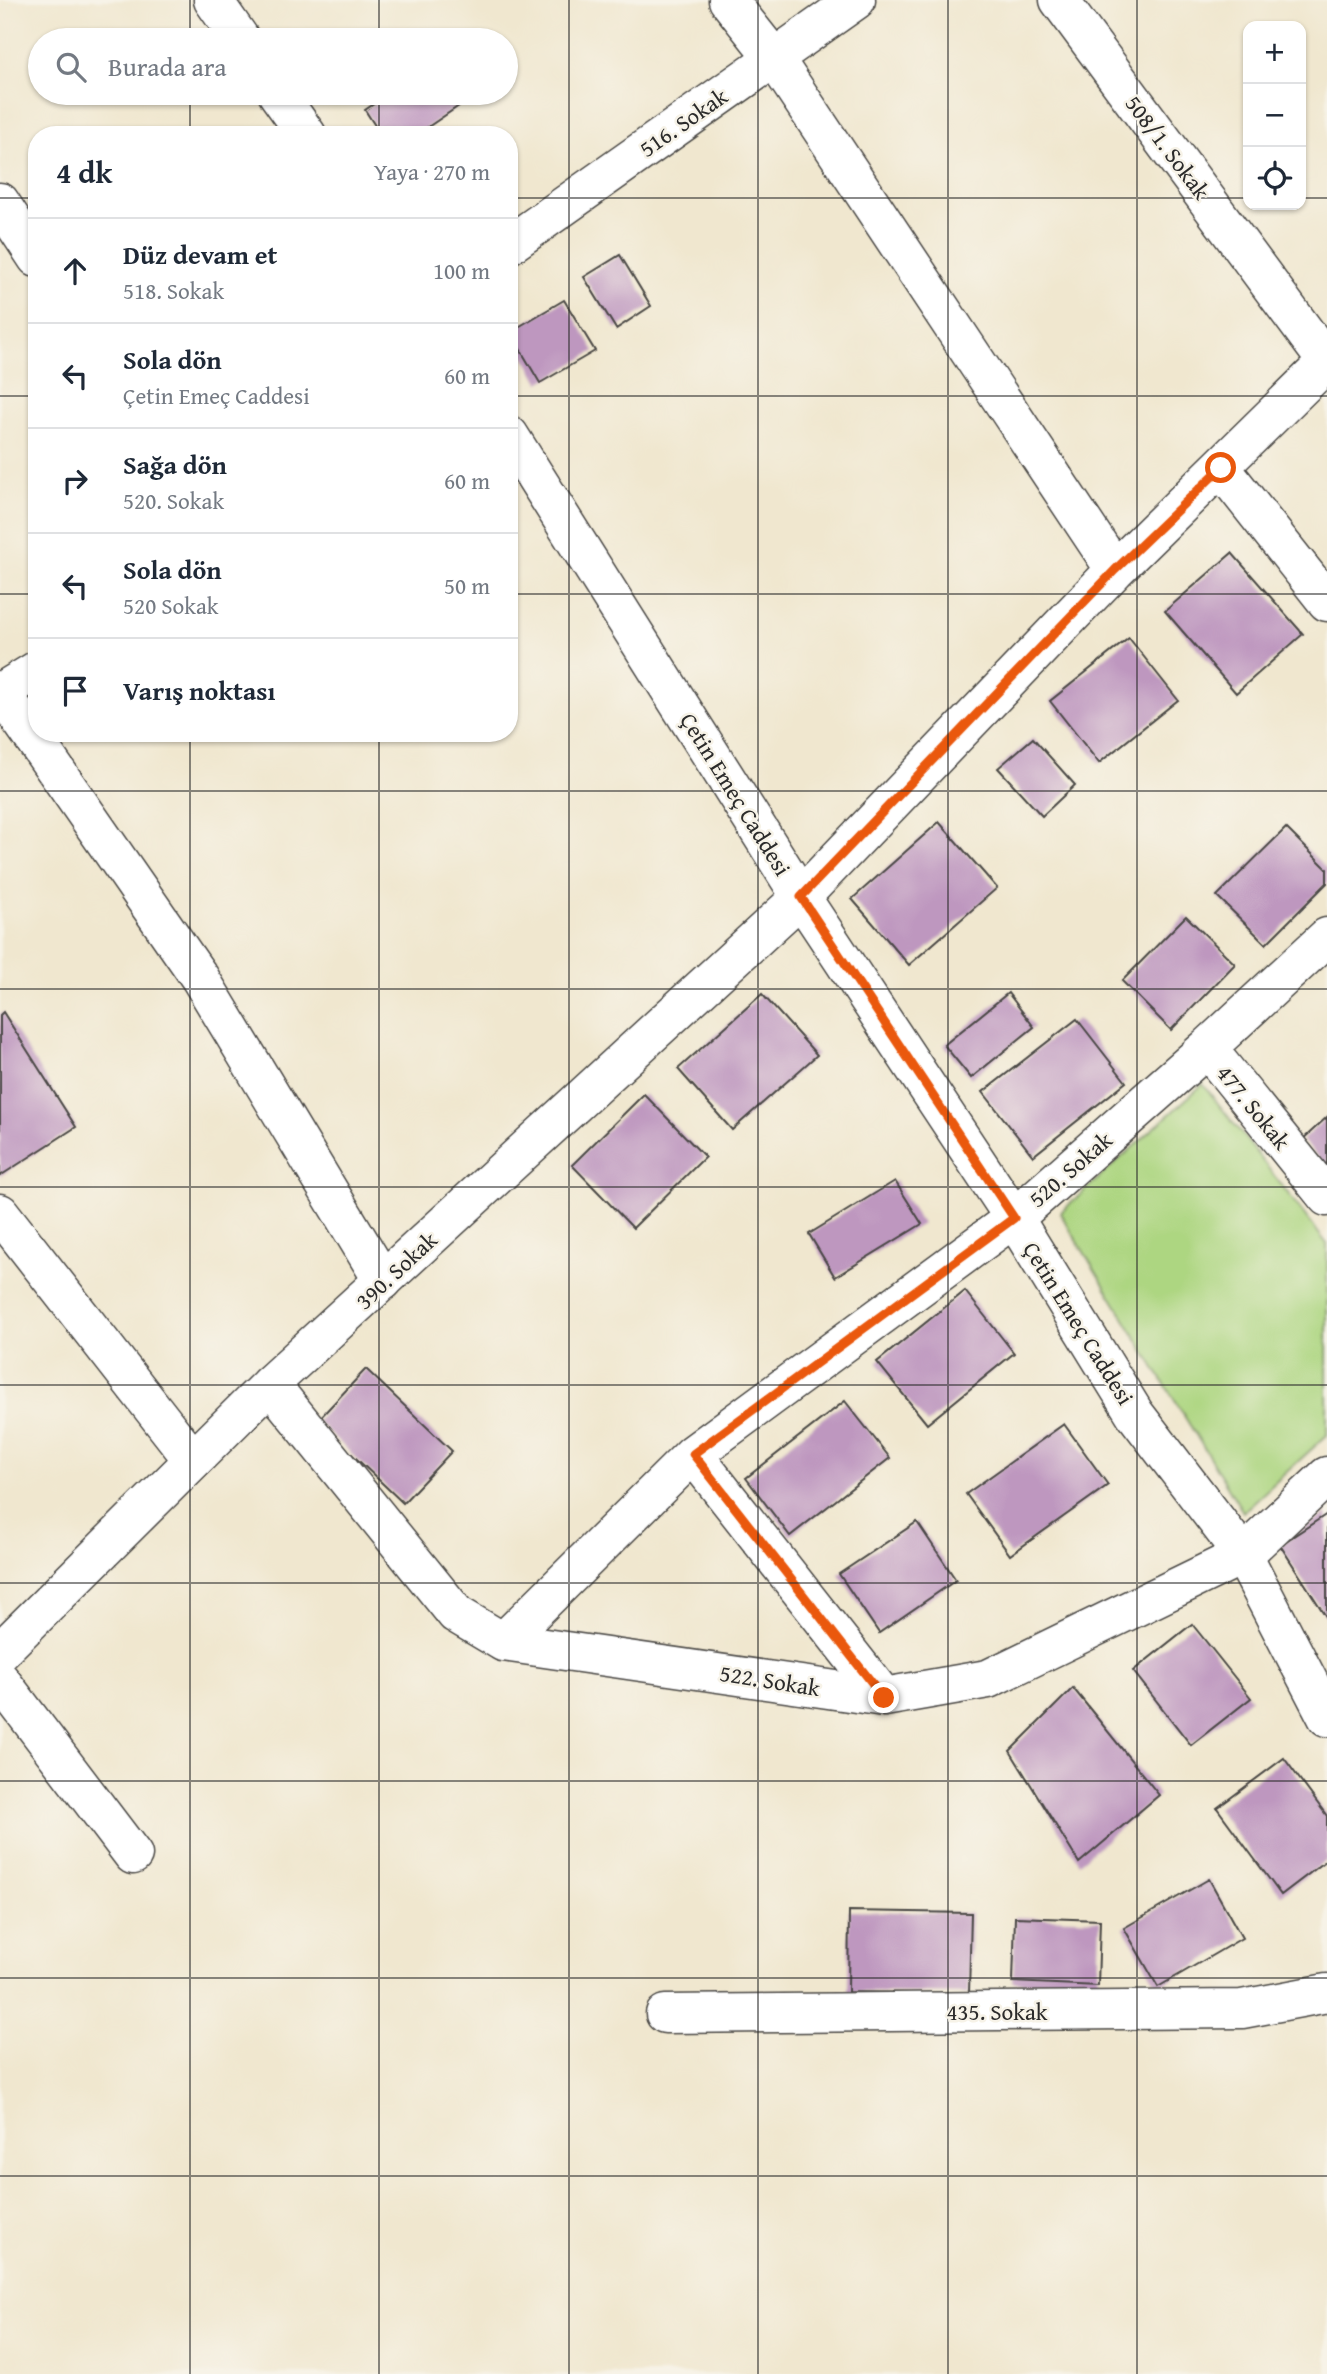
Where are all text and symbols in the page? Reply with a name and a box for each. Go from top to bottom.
map controls [1243,21,1306,210]
button: + [1243,21,1306,84]
search box [28,28,518,105]
text: Burada ara [108,47,227,86]
icon: search [52,48,90,86]
street label: 516. Sokak [632,79,734,165]
button: − [1243,84,1306,147]
street label: 508/1. Sokak [1118,88,1218,206]
button: locate [1243,147,1306,210]
text: 4 dk [56,150,112,194]
text: Yaya · 270 m [374,155,490,188]
text: Düz devam et [123,235,277,274]
icon: ahead [56,252,94,290]
text: 100 m [433,254,490,287]
text: 518. Sokak [123,274,224,307]
text: Sola dön [123,340,222,379]
icon: left [56,357,94,395]
text: 60 m [444,359,490,392]
text: Çetin Emeç Caddesi [123,379,310,412]
text: Sağa dön [123,445,227,484]
route start [1205,452,1236,483]
icon: right [56,462,94,500]
text: 60 m [444,464,490,497]
text: 520. Sokak [123,484,224,517]
text: Sola dön [123,550,222,589]
icon: left [56,567,94,605]
text: 50 m [444,569,490,602]
text: 520 Sokak [123,589,218,622]
text: Varış noktası [123,671,275,710]
icon: arrive [56,672,94,710]
street label: Çetin Emeç Caddesi [673,706,799,882]
street label: 477. Sokak [1209,1057,1299,1157]
street label: 520. Sokak [1021,1123,1119,1215]
street label: 390. Sokak [348,1223,444,1317]
street label: Çetin Emeç Caddesi [1016,1235,1142,1411]
street label: 522. Sokak [718,1656,823,1704]
route end [868,1682,899,1713]
street label: 435. Sokak [946,1995,1048,2028]

